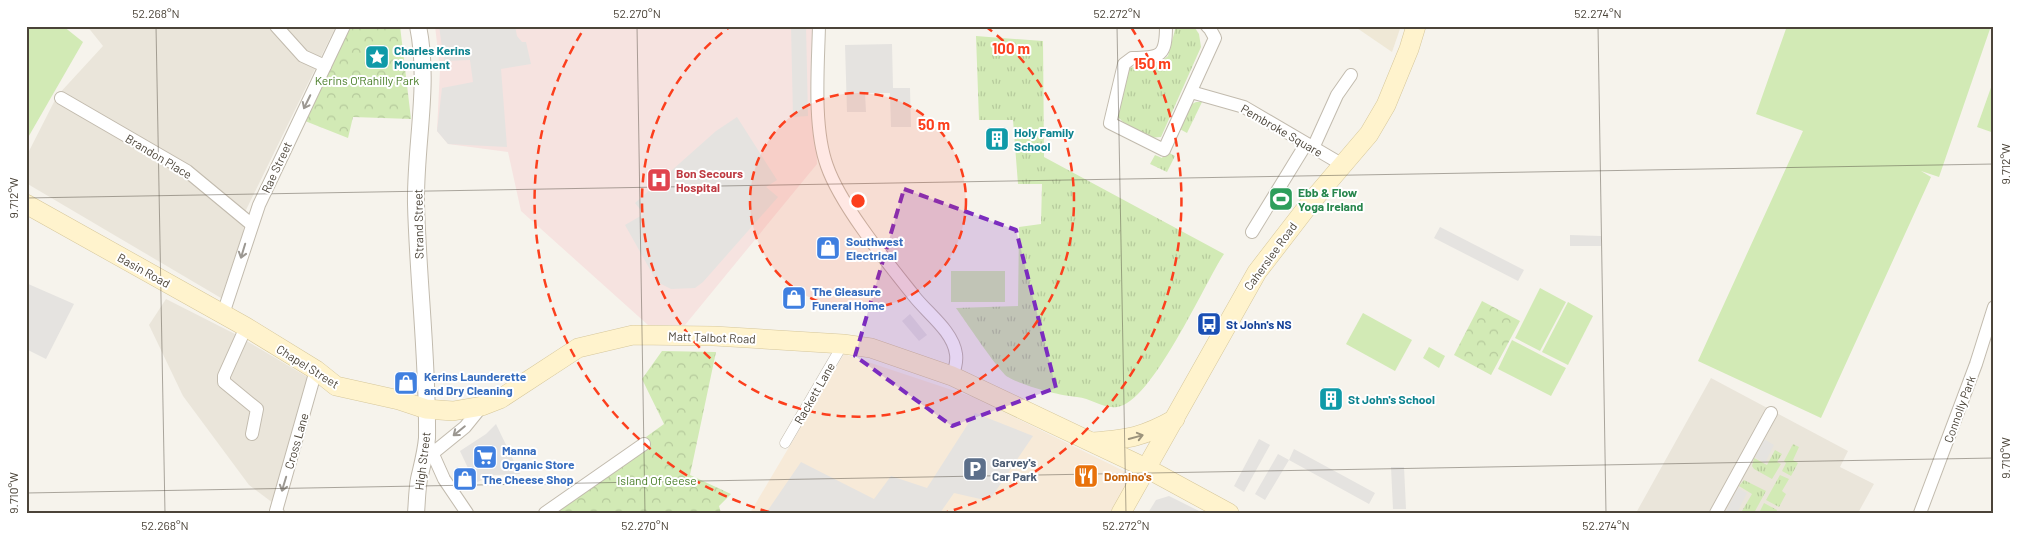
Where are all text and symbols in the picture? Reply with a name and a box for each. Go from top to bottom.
text: 52.268°N [132,6,180,20]
text: 52.270°N [613,6,661,20]
text: 52.272°N [1093,6,1141,20]
text: 52.274°N [1574,6,1622,20]
text: 100 m [992,39,1030,57]
place label: Charles Kerins Monument [394,43,471,71]
place icon: Charles Kerins Monument [364,44,390,70]
text: 150 m [1133,54,1171,72]
park label: Kerins O'Rahilly Park [315,73,419,87]
one-way arrow [302,94,312,109]
street label: Pembroke Square [1239,101,1325,159]
text: 50 m [918,115,950,133]
place label: Holy Family School [1014,125,1074,153]
building icon: Holy Family School [984,126,1010,152]
street label: Brandon Place [123,131,195,181]
street label: Rae Street [258,139,294,195]
text: 9.712°W [1998,143,2012,185]
place label: Bon Secours Hospital [676,166,743,194]
hospital icon: Bon Secours Hospital [646,167,672,193]
text: 9.712°W [6,177,20,219]
place label: Ebb & Flow Yoga Ireland [1298,185,1363,213]
sports icon: Ebb & Flow Yoga Ireland [1268,186,1294,212]
street label: Strand Street [410,189,426,259]
centre of rings [849,192,867,210]
street label: Caherslee Road [1241,219,1299,293]
place label: Southwest Electrical [846,234,904,262]
shop icon: Southwest Electrical [815,235,841,261]
one-way arrow [238,242,247,258]
street label: Basin Road [115,250,173,290]
place label: The Gleasure Funeral Home [812,284,885,312]
shop icon: The Gleasure Funeral Home [781,285,807,311]
bus stop icon: St John's NS [1196,311,1222,337]
place label: St John's NS [1226,317,1292,331]
street label: Matt Talbot Road [668,328,756,346]
street label: Chapel Street [274,341,342,391]
street label: Rackett Lane [791,360,837,426]
place label: Kerins Launderette and Dry Cleaning [424,369,527,397]
shop icon: Kerins Launderette and Dry Cleaning [393,370,419,396]
street label: Connolly Park [1940,374,1978,444]
building icon: St John's School [1318,386,1344,412]
place label: St John's School [1348,392,1435,406]
street label: Cross Lane [281,411,311,471]
one-way arrow [453,426,466,437]
street label: High Street [411,431,433,491]
one-way arrow [1128,432,1144,441]
text: 9.710°W [1998,437,2012,479]
place label: Manna Organic Store [502,443,575,471]
supermarket icon: Manna Organic Store [472,444,498,470]
place label: Garvey's Car Park [992,455,1038,483]
parking icon: Garvey's Car Park [962,456,988,482]
restaurant icon: Domino's [1073,463,1099,489]
shop icon: The Cheese Shop [452,466,478,492]
place label: Domino's [1104,469,1152,483]
text: 9.710°W [6,472,20,514]
place label: The Cheese Shop [482,472,574,486]
park label: Island Of Geese [617,473,697,487]
one-way arrow [278,476,288,492]
text: 52.268°N [141,518,189,532]
text: 52.270°N [621,518,669,532]
text: 52.272°N [1102,518,1150,532]
text: 52.274°N [1582,518,1630,532]

